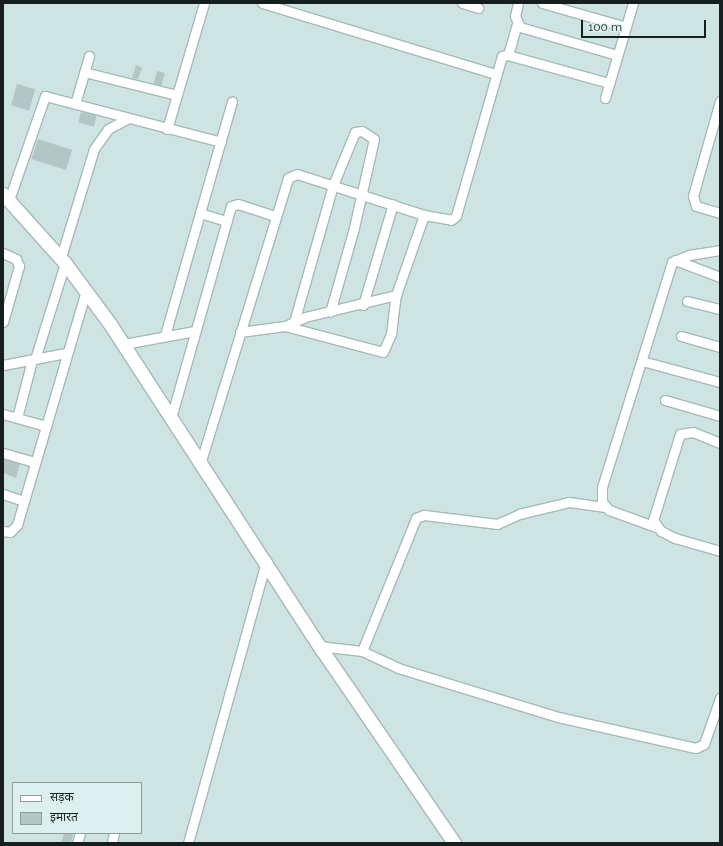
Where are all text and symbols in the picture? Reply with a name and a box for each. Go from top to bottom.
scale bar [583,12,708,38]
text: 100 m [588,20,622,34]
legend [12,782,142,834]
text: सड़क [50,790,74,804]
text: इमारत [50,810,78,824]

